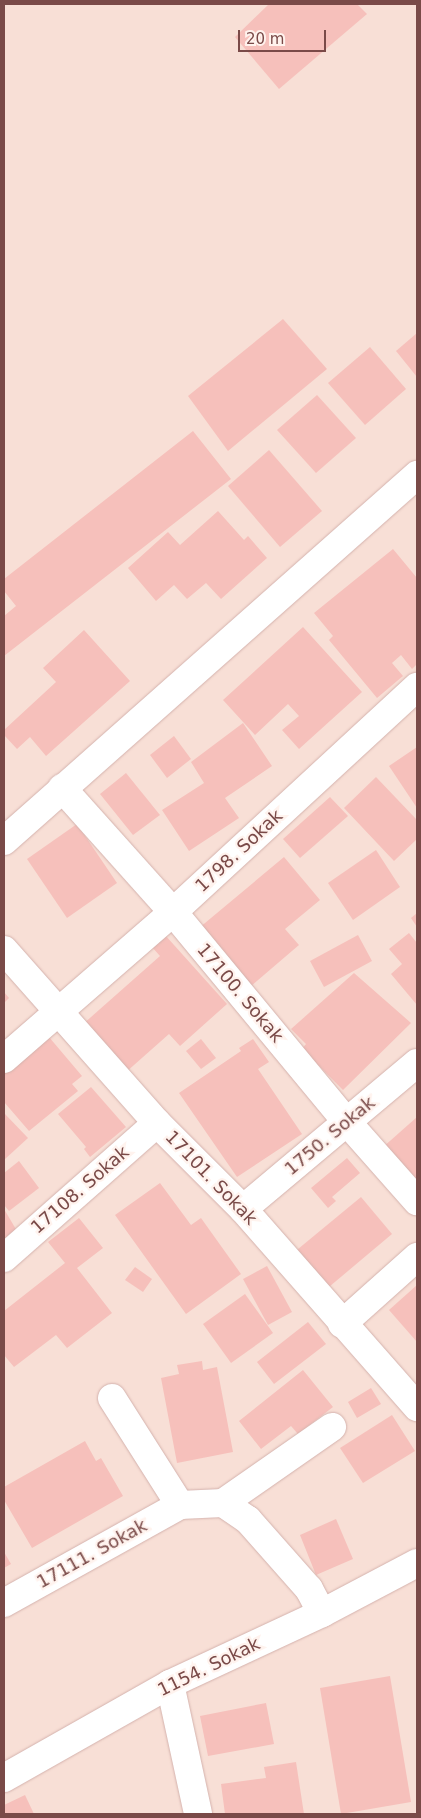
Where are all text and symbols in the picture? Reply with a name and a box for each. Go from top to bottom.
scale bar [241,20,328,52]
text: 20 m [246,30,284,48]
street label: 1798. Sokak [191,805,287,897]
street label: 17100. Sokak [192,939,288,1047]
street label: 1750. Sokak [280,1092,380,1180]
street label: 17101. Sokak [161,1126,261,1230]
street label: 17108. Sokak [27,1142,133,1238]
street label: 17111. Sokak [33,1515,151,1593]
street label: 1154. Sokak [154,1633,264,1701]

